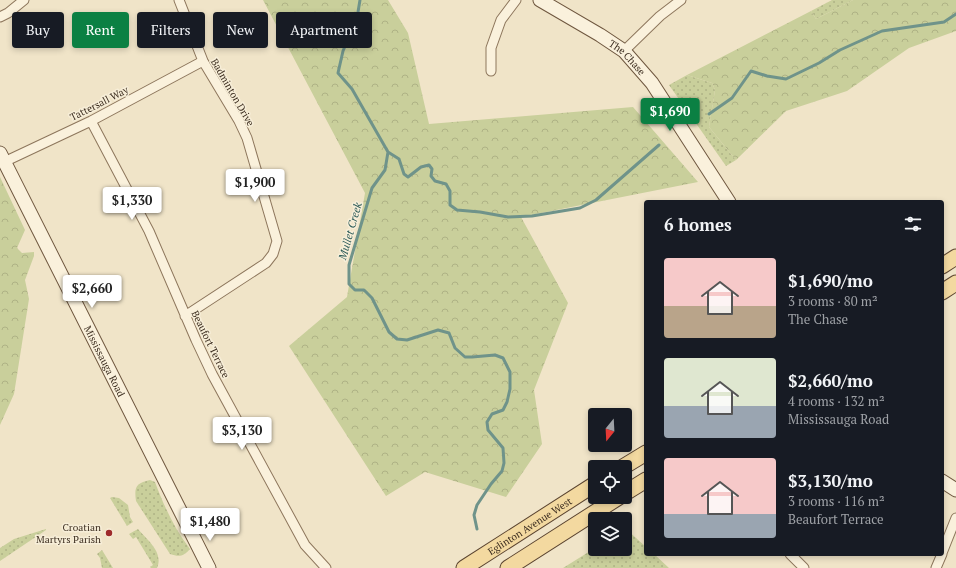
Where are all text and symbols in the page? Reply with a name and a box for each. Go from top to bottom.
chip: Buy [12,12,64,48]
chip: Rent [72,12,129,48]
chip: Filters [137,12,205,48]
chip: New [213,12,268,48]
chip: Apartment [276,12,372,48]
street label: The Chase [606,37,648,78]
street label: Badminton Drive [208,56,257,128]
street label: Tattersall Way [68,83,131,124]
pin: $1,690 [637,98,703,132]
text: $1,690 [650,102,690,120]
pin: $1,900 [222,169,288,203]
text: $1,900 [235,173,275,191]
pin: $1,330 [99,187,165,221]
text: $1,330 [112,191,152,209]
water label: Mullet Creek [335,200,365,262]
text: 6 homes [664,213,732,236]
icon: filters [902,213,924,235]
text: $1,690/mo [788,269,873,292]
icon: home [696,274,744,322]
pin: $2,660 [59,275,125,309]
text: $2,660 [72,279,112,297]
text: 3 rooms · 80 m² [788,292,878,310]
street label: Beaufort Terrace [189,308,233,380]
text: The Chase [788,310,848,328]
street label: Mississauga Road [81,324,128,399]
text: $2,660/mo [788,369,873,392]
icon: home [696,374,744,422]
text: 4 rooms · 132 m² [788,392,885,410]
north arrow [588,408,632,452]
map controls [588,408,632,556]
text: Mississauga Road [788,410,889,428]
pin: $3,130 [209,417,275,451]
text: $3,130 [222,421,262,439]
button: locate [588,460,632,504]
text: $3,130/mo [788,469,873,492]
icon: home [696,474,744,522]
text: 3 rooms · 116 m² [788,492,885,510]
street label: Eglinton Avenue West [485,494,575,558]
pin: $1,480 [177,508,243,542]
text: Beaufort Terrace [788,510,884,528]
text: $1,480 [190,512,230,530]
button: layers [588,512,632,556]
place label: Croatian Martyrs Parish [36,521,101,546]
marker: Croatian Martyrs Parish [104,528,114,538]

